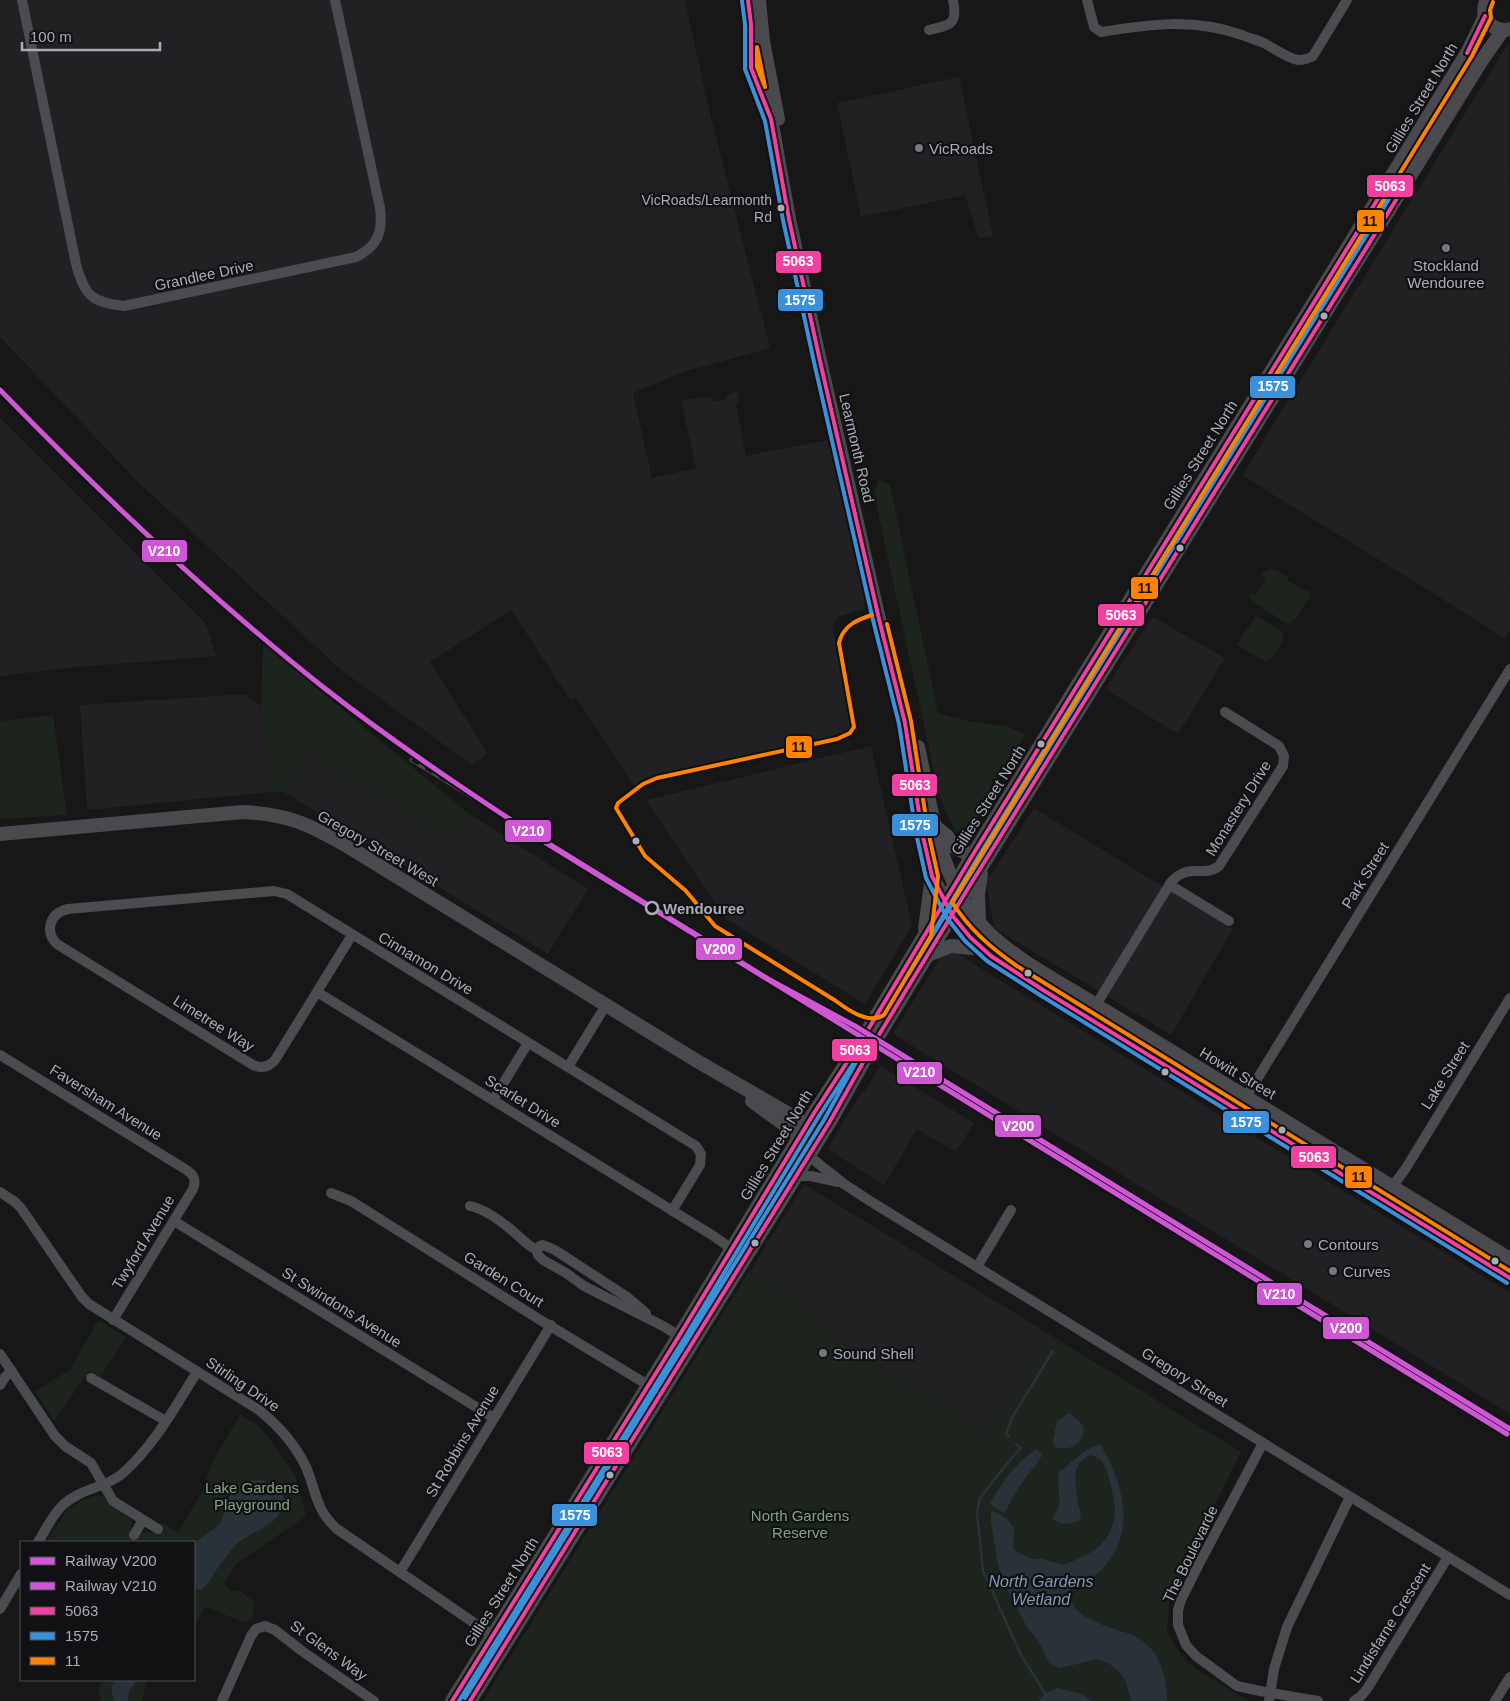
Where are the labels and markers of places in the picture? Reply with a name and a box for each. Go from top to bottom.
place label: VicRoads [929,140,993,157]
marker: VicRoads [913,142,925,154]
place label: VicRoads/Learmonth Rd [642,192,772,225]
marker: VicRoads/Learmonth Rd [776,203,786,213]
marker: Stockland Wendouree [1440,242,1452,254]
place label: Stockland Wendouree [1407,257,1485,291]
unlabelled marker [1319,311,1329,321]
unlabelled marker [1175,543,1185,553]
unlabelled marker [1036,739,1046,749]
unlabelled marker [631,836,641,846]
place label: Wendouree [663,900,744,917]
marker: Wendouree [645,901,659,915]
unlabelled marker [1023,968,1033,978]
unlabelled marker [1160,1067,1170,1077]
unlabelled marker [1277,1125,1287,1135]
place label: Contours [1318,1236,1379,1253]
unlabelled marker [750,1238,760,1248]
marker: Contours [1302,1238,1314,1250]
unlabelled marker [1490,1256,1500,1266]
place label: Curves [1343,1263,1391,1280]
marker: Curves [1327,1265,1339,1277]
place label: Sound Shell [833,1345,914,1362]
marker: Sound Shell [817,1347,829,1359]
unlabelled marker [605,1470,615,1480]

